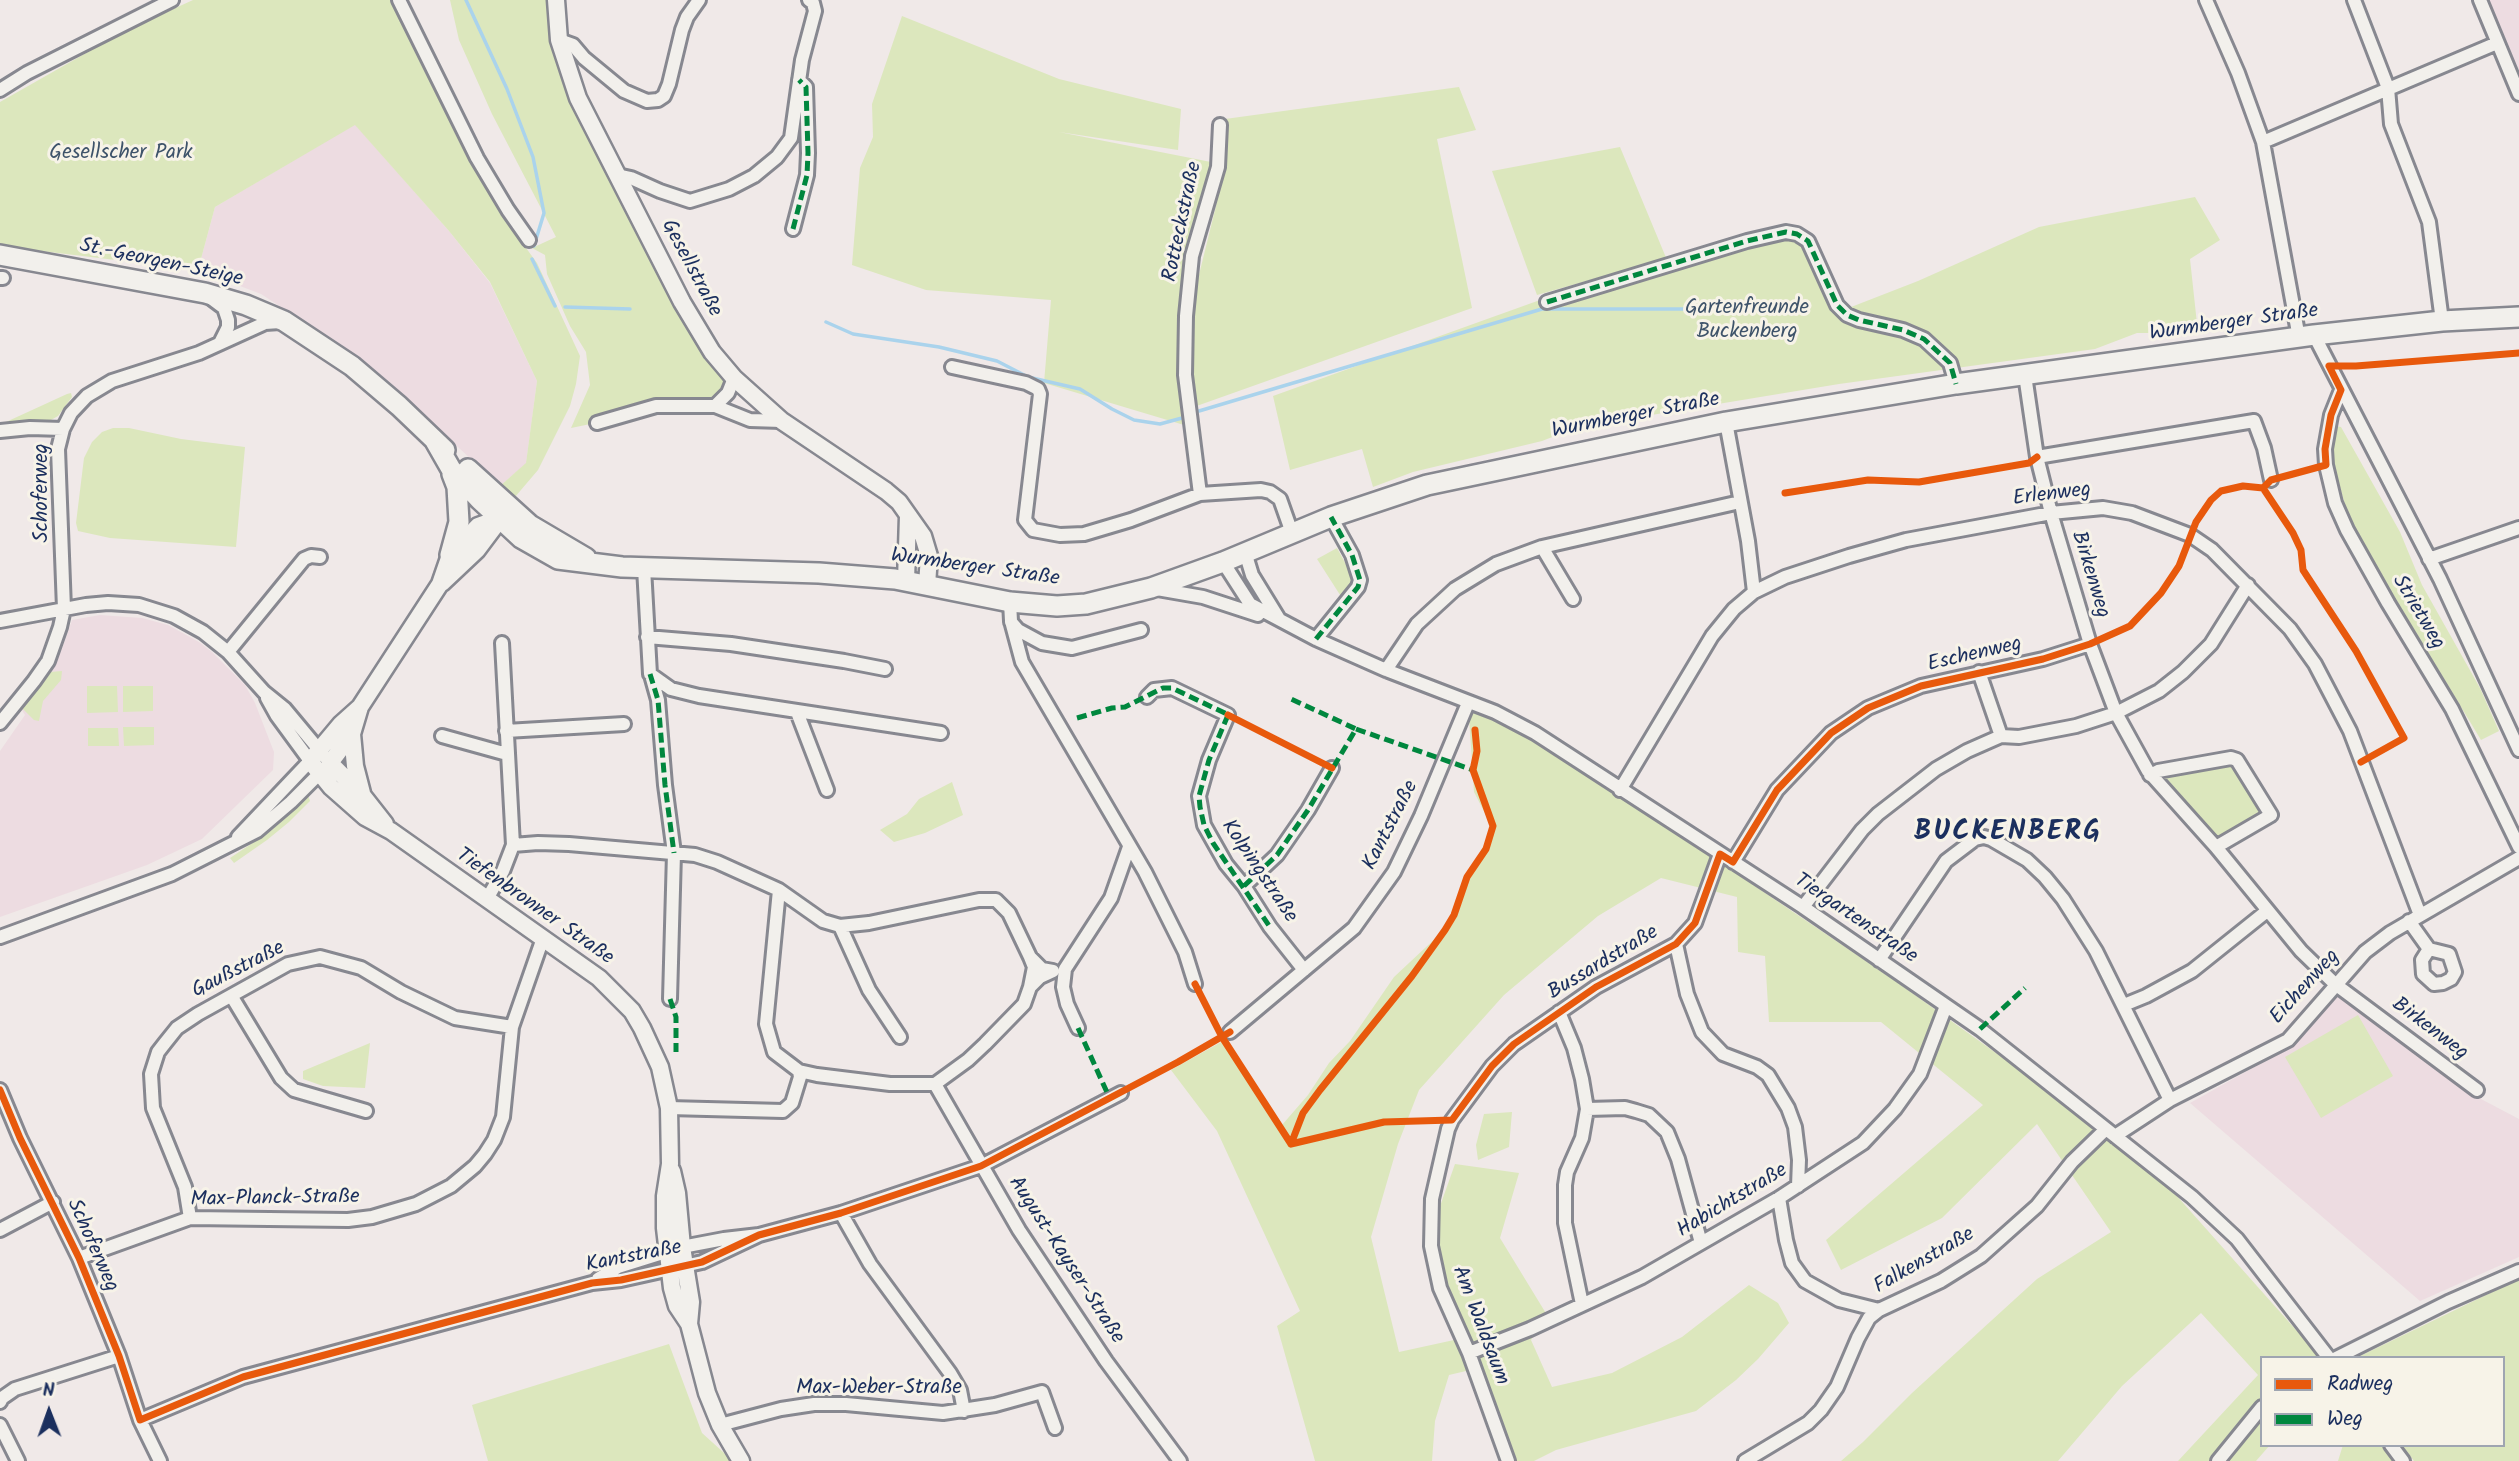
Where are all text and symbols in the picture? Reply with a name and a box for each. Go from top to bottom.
park label: Gesellscher Park [49,141,193,167]
street label: Rotteckstraße [1159,160,1209,284]
street label: Gesellstraße [654,216,726,322]
street label: St.-Georgen-Steige [77,234,245,294]
park label: Gartenfreunde Buckenberg [1685,296,1809,346]
street label: Wurmberger Straße [2148,300,2320,348]
street label: Wurmberger Straße [1550,388,1722,446]
street label: Schoferweg [30,443,56,543]
street label: Erlenweg [2011,479,2093,513]
street label: Birkenweg [2064,529,2114,621]
street label: Wurmberger Straße [889,545,1061,593]
street label: Strietweg [2385,571,2449,655]
street label: Eschenweg [1925,633,2025,679]
street label: Kantstraße [1359,777,1425,875]
street label: Kolpingstraße [1214,816,1302,928]
district label: BUCKENBERG [1915,817,2101,851]
street label: Tiefenbronner Straße [450,844,618,972]
street label: Tiergartenstraße [1788,869,1922,971]
street label: Bussardstraße [1544,921,1664,1007]
street label: Gaußstraße [188,937,290,1005]
street label: Eichenweg [2266,945,2346,1031]
street label: Birkenweg [2386,993,2472,1067]
street label: Habichtstraße [1673,1159,1793,1245]
street label: August-Kayser-Straße [1001,1173,1129,1349]
street label: Max-Planck-Straße [190,1186,360,1214]
street label: Schoferweg [59,1196,123,1296]
street label: Falkenstraße [1870,1223,1980,1301]
street label: Kantstraße [584,1236,684,1280]
street label: Am Waldsaum [1445,1263,1513,1389]
legend [2260,1356,2505,1447]
text: Radweg [2327,1368,2393,1401]
text: N [42,1376,55,1406]
street label: Max-Weber-Straße [796,1376,962,1402]
north arrow [14,1377,84,1447]
text: Weg [2327,1403,2363,1436]

